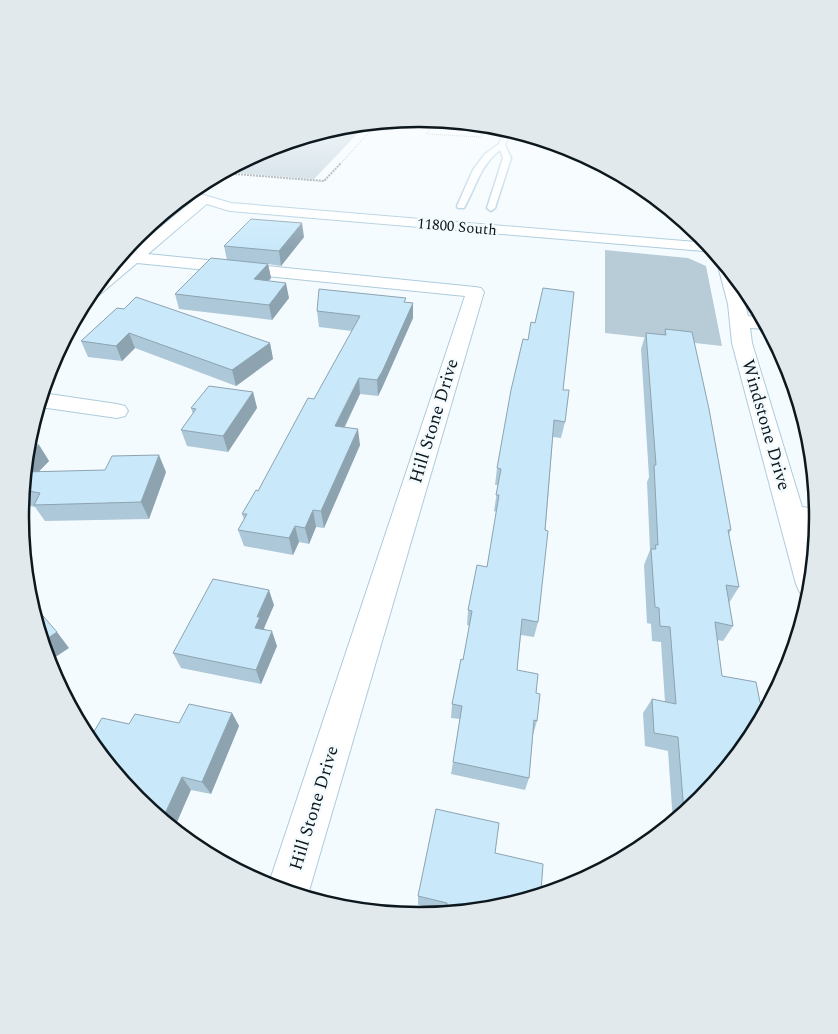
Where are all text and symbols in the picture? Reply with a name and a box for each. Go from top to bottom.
street label: 11800 South [416,212,498,242]
street label: Hill Stone Drive [402,355,466,487]
street label: Windstone Drive [734,356,798,494]
street label: Hill Stone Drive [282,742,346,874]

